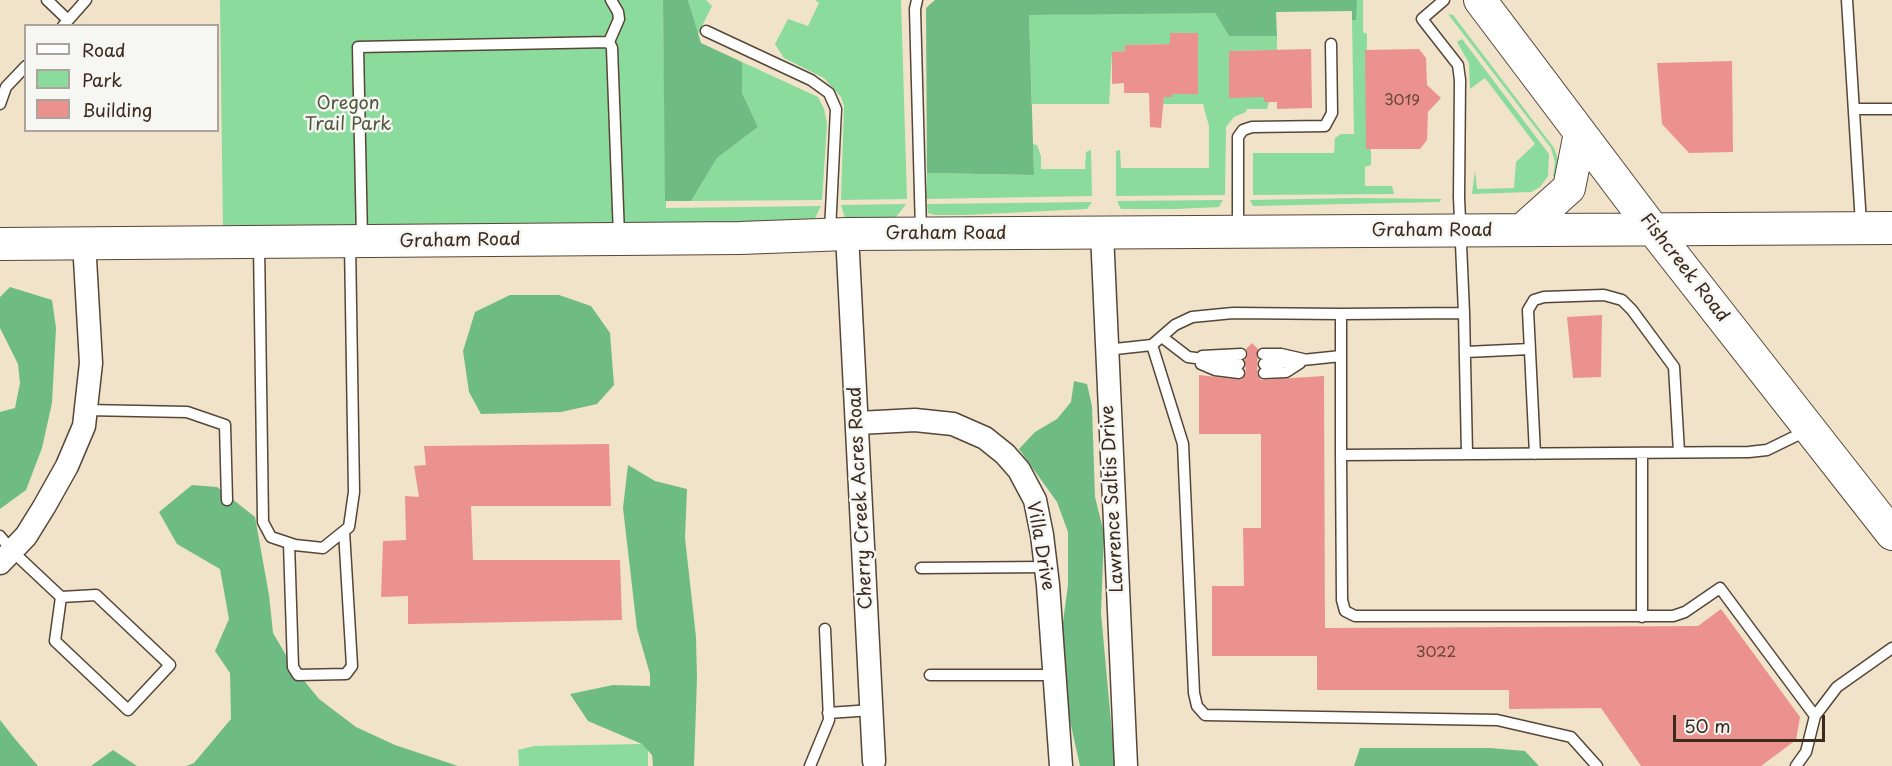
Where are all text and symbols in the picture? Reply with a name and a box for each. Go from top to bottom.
legend [24,24,219,132]
text: Road [82,36,126,63]
text: Park [82,66,122,93]
house number: 3019 [1384,92,1420,110]
park label: Oregon Trail Park [305,93,391,136]
text: Building [82,96,152,123]
street label: Fishcreek Road [1635,209,1733,327]
street label: Graham Road [1371,220,1493,242]
street label: Graham Road [885,223,1007,245]
street label: Graham Road [399,229,521,253]
street label: Cherry Creek Acres Road [844,386,878,610]
street label: Lawrence Saltis Drive [1097,405,1129,593]
street label: Villa Drive [1022,500,1058,592]
house number: 3022 [1416,644,1456,662]
scale bar [1676,703,1828,741]
text: 50 m [1684,712,1731,739]

